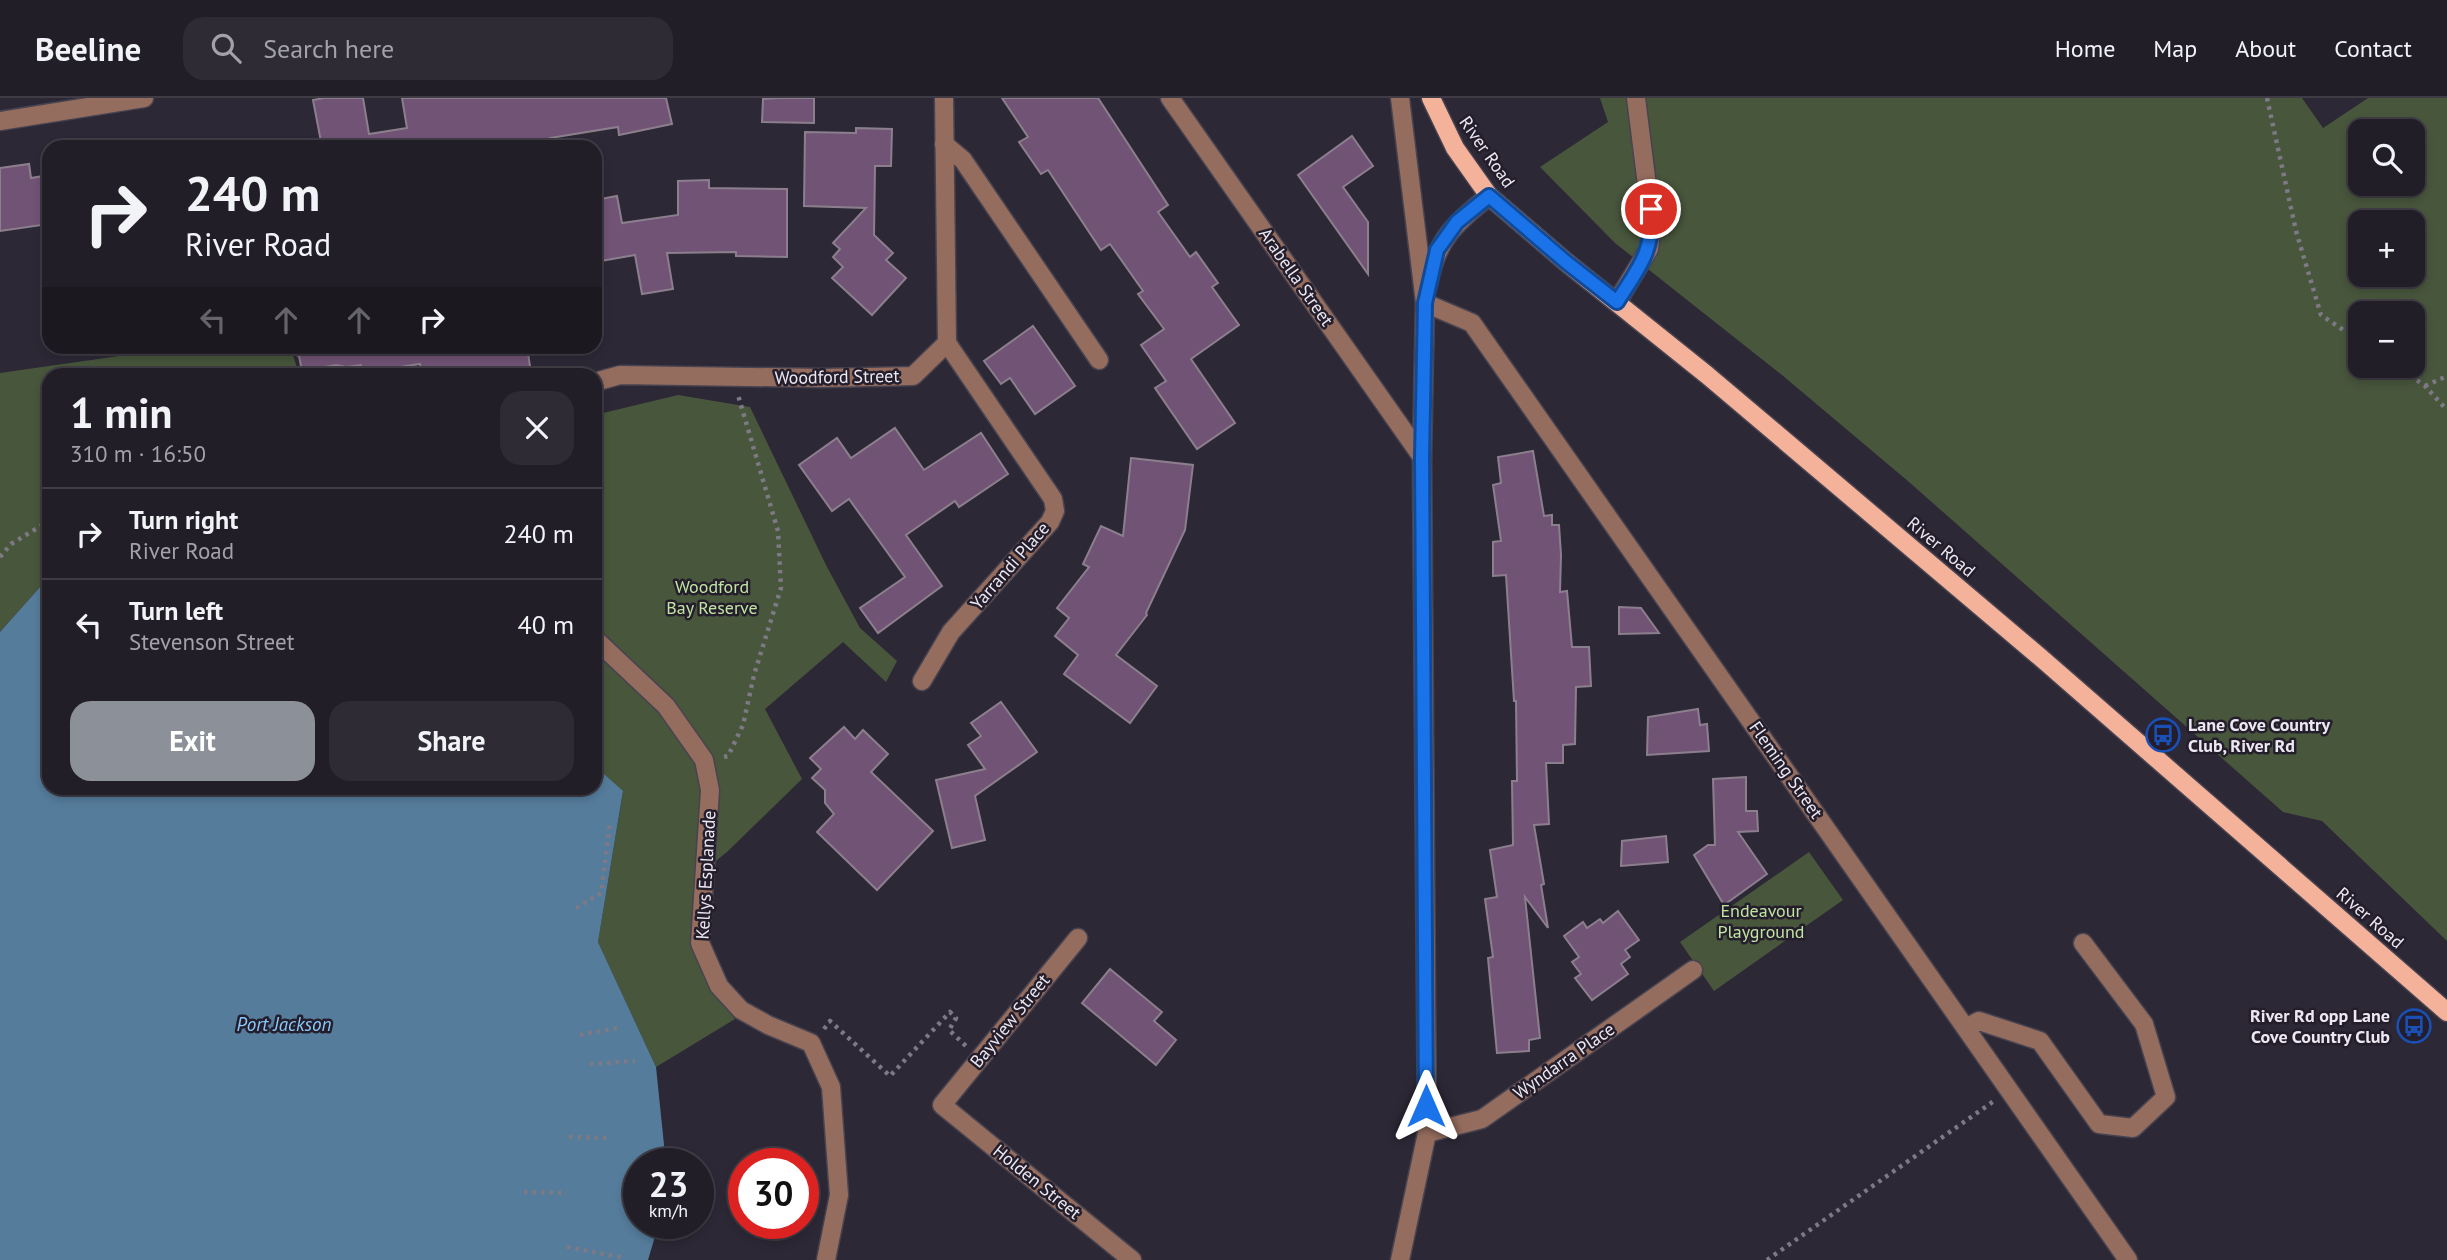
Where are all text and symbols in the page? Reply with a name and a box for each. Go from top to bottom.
search box [183,17,673,80]
text: Beeline [35,27,141,70]
icon: search [207,29,245,67]
text: Search here [263,32,394,65]
text: Home [2055,33,2115,64]
text: Map [2153,33,2197,64]
text: About [2235,33,2296,64]
text: Contact [2334,33,2412,64]
street label: River Road [1454,111,1520,192]
map controls [2348,119,2425,378]
button: search [2348,119,2425,196]
text: 240 m [185,161,320,225]
icon: right [70,168,161,259]
pin [1621,179,1681,239]
icon: arrive [1632,190,1670,228]
button: + [2348,210,2425,287]
text: River Road [185,223,331,265]
street label: Arabella Street [1254,223,1339,330]
icon: left [194,301,232,339]
icon: ahead [267,301,305,339]
icon: ahead [340,301,378,339]
icon: right [413,301,451,339]
button: − [2348,301,2425,378]
street label: Woodford Street [774,364,900,389]
text: 1 min [70,385,172,440]
button: close [500,391,574,465]
text: 310 m · 16:50 [70,439,206,468]
text: Turn right [129,503,238,536]
street label: River Road [1902,511,1980,582]
icon: right [70,515,108,553]
text: 240 m [503,517,574,550]
street label: Yarrandi Place [965,517,1054,614]
text: River Road [129,536,234,565]
park label: Woodford Bay Reserve [666,575,758,619]
text: Turn left [129,594,223,627]
icon: left [70,606,108,644]
text: 40 m [518,608,574,641]
text: Stevenson Street [129,627,295,656]
button: Exit [70,701,315,781]
button: Share [329,701,574,781]
place label: Lane Cove Country Club, River Rd [2188,713,2330,757]
bus stop icon: Lane Cove Country Club, River Rd [2144,716,2182,754]
street label: Fleming Street [1744,717,1828,823]
street label: Kellys Esplanade [691,810,720,940]
street label: River Road [2332,882,2409,953]
park label: Endeavour Playground [1717,899,1805,943]
street label: Bayview Street [965,969,1054,1072]
place label: River Rd opp Lane Cove Country Club [2250,1004,2390,1048]
bus stop icon: River Rd opp Lane Cove Country Club [2395,1007,2433,1045]
water label: Port Jackson [237,1012,331,1036]
street label: Wyndarra Place [1509,1017,1619,1104]
position arrow [1389,1069,1463,1143]
street label: Holden Street [989,1139,1086,1224]
speed limit sign: 30 [728,1148,819,1239]
text: 23 [649,1161,688,1207]
text: km/h [649,1199,688,1222]

